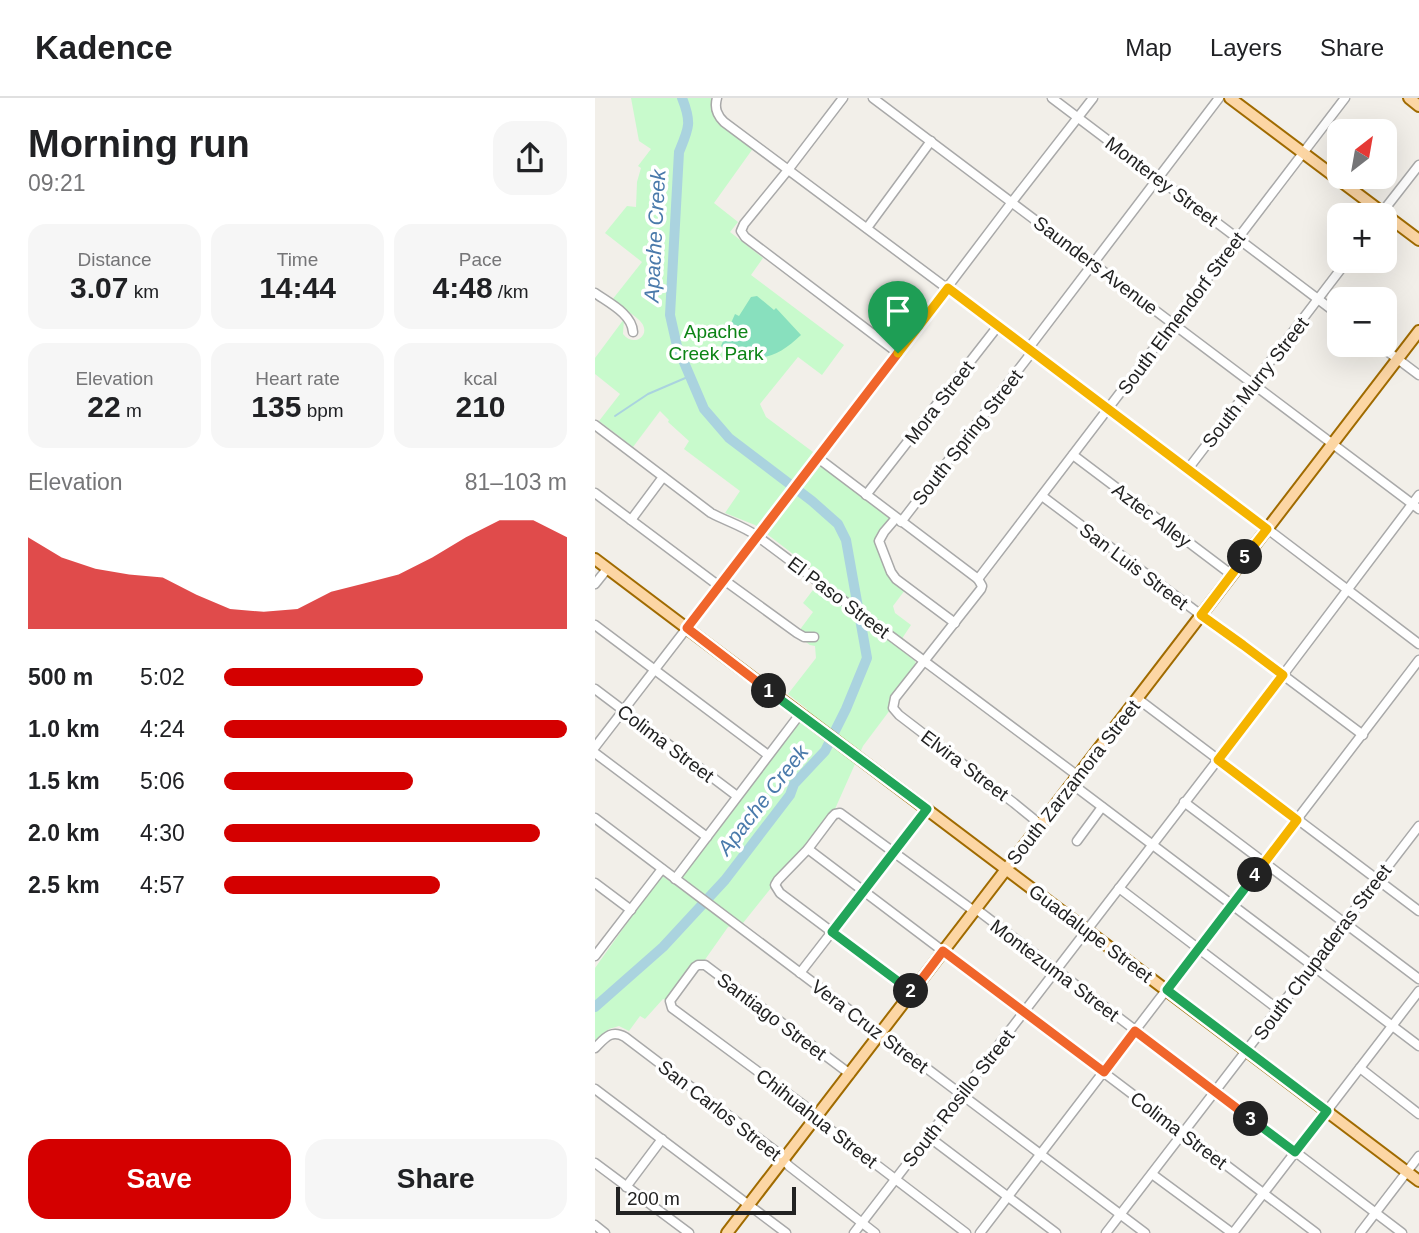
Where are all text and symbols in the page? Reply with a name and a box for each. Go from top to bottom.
text: Kadence [35,29,173,66]
text: Map [1125,34,1172,61]
text: Layers [1210,34,1282,61]
text: Share [1320,34,1384,61]
north arrow [1327,119,1397,189]
map controls [1327,119,1397,357]
button: share [493,121,567,195]
text: Morning run [28,123,250,165]
street label: Monterey Street [1101,132,1223,231]
water label: Apache Creek [639,167,670,305]
text: 09:21 [28,170,86,196]
button: + [1327,203,1397,273]
street label: Saunders Avenue [1030,212,1162,319]
street label: South Elmendorf Street [1114,228,1250,398]
text: Distance [78,249,151,270]
text: Time [277,249,318,270]
text: Pace [459,249,502,270]
text: 3.07 [70,271,128,304]
text: 14:44 [259,271,336,304]
text: 4:48 [433,271,493,304]
text: km [128,281,159,302]
text: /km [493,281,528,302]
pin [868,281,928,353]
button: − [1327,287,1397,357]
icon: arrive [879,292,917,330]
street label: South Murry Street [1198,312,1313,452]
park label: Apache Creek Park [668,321,764,364]
street label: Mora Street [901,356,979,448]
street label: South Spring Street [908,365,1027,509]
text: Elevation [75,368,154,389]
text: Heart rate [255,368,340,389]
text: kcal [464,368,497,389]
text: 22 [87,390,121,423]
text: 135 [251,390,301,423]
text: 210 [455,390,506,423]
text: m [121,400,142,421]
text: bpm [301,400,344,421]
text: Elevation [28,469,123,495]
text: 81–103 m [465,469,567,495]
street label: Aztec Alley [1108,479,1196,552]
street label: San Luis Street [1075,519,1192,614]
pin: 5 [1227,540,1263,574]
text: 5 [1239,546,1250,567]
street label: El Paso Street [784,552,894,643]
text: 500 m [28,664,93,690]
text: 5:02 [140,664,185,690]
pin: 1 [751,674,787,708]
text: 1 [763,680,774,701]
street label: South Zarzamora Street [1003,695,1145,869]
street label: Colima Street [613,700,719,787]
text: 1.0 km [28,716,100,742]
text: 4:24 [140,716,185,742]
street label: Elvira Street [917,726,1013,805]
water label: Apache Creek [711,739,814,861]
text: 1.5 km [28,768,100,794]
text: 5:06 [140,768,185,794]
text: 2.0 km [28,820,100,846]
text: 4:30 [140,820,185,846]
pin: 4 [1237,858,1273,892]
street label: South Chupaderas Street [1249,860,1396,1044]
text: 4 [1249,864,1260,885]
text: 2.5 km [28,872,100,898]
text: 4:57 [140,872,185,898]
street label: Guadalupe Street [1025,880,1157,987]
street label: Montezuma Street [986,915,1124,1026]
street label: Santiago Street [713,969,831,1065]
pin: 2 [893,974,929,1008]
street label: Vera Cruz Street [807,976,933,1077]
text: 2 [905,980,916,1001]
street label: South Rosillo Street [898,1025,1019,1171]
street label: San Carlos Street [654,1056,786,1165]
street label: Chihuahua Street [752,1065,882,1173]
street label: Colima Street [1126,1087,1232,1174]
pin: 3 [1233,1102,1269,1136]
text: 3 [1245,1108,1256,1129]
button: Save [28,1139,291,1219]
button: Share [305,1139,567,1219]
scale bar [616,1184,796,1216]
text: 200 m [627,1188,680,1209]

